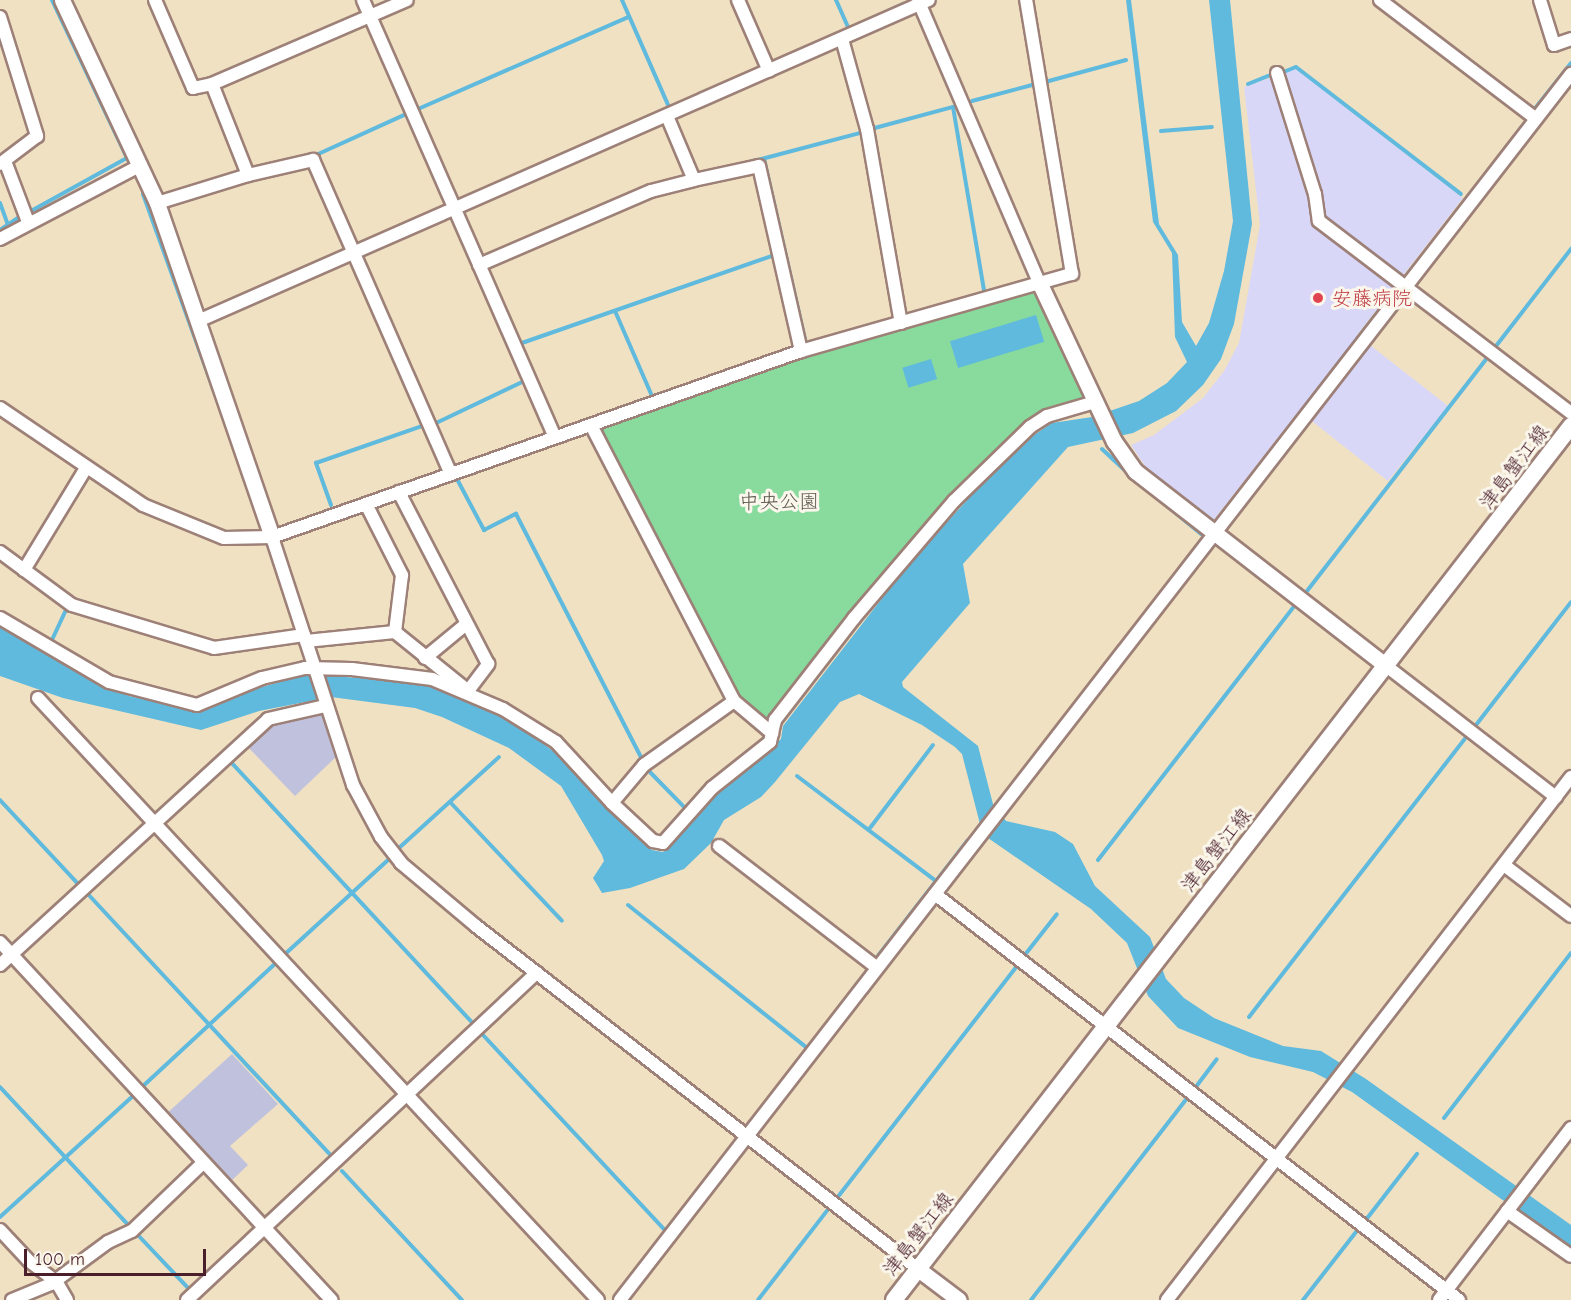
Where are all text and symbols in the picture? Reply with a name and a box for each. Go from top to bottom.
place label: 安藤病院 [1332,286,1412,310]
marker: 安藤病院 [1309,289,1327,307]
street label: 津島蟹江線 [1474,420,1554,514]
park label: 中央公園 [739,489,819,513]
street label: 津島蟹江線 [1176,803,1256,897]
street label: 津島蟹江線 [878,1187,958,1281]
scale bar [27,1237,208,1275]
text: 100 m [35,1249,85,1270]

